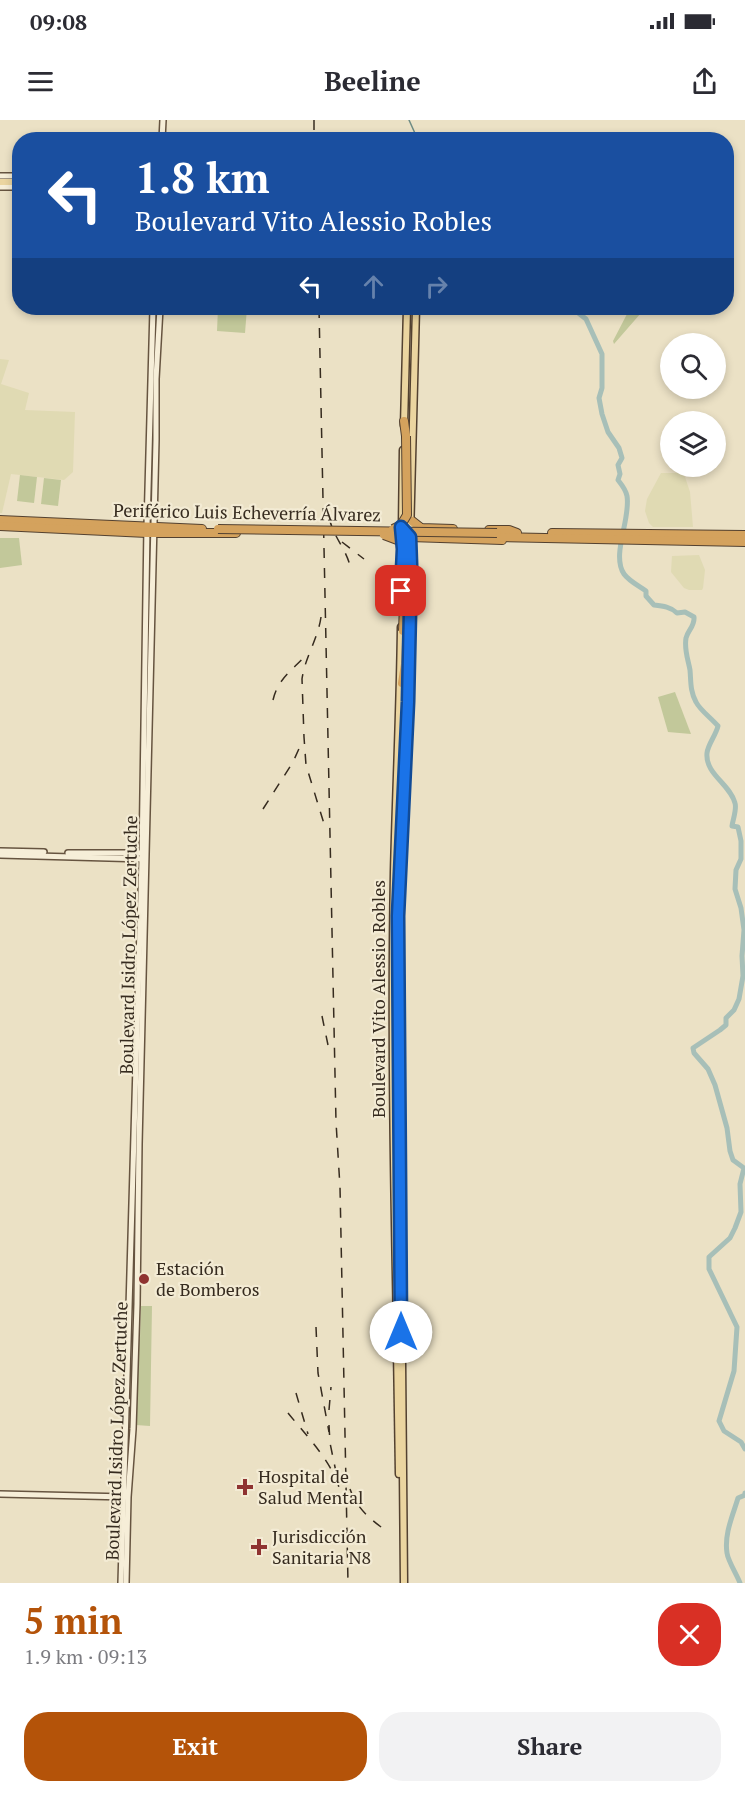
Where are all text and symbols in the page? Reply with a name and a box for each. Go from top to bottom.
text: 09:08 [30,7,87,36]
text: Beeline [324,63,421,99]
icon: menu [24,65,57,98]
icon: share [688,65,721,98]
text: 1.8 km [135,149,270,205]
icon: left [36,156,114,234]
text: Boulevard Vito Alessio Robles [135,203,492,239]
icon: left [294,270,327,303]
icon: ahead [357,270,390,303]
icon: right [420,270,453,303]
map controls [660,333,726,477]
button: search [660,333,726,399]
button: layers [660,411,726,477]
street label: Periférico Luis Echeverría Álvarez [113,498,381,526]
pin [375,565,426,616]
icon: arrive [384,574,417,607]
street label: Boulevard Isidro López Zertuche [114,815,142,1075]
street label: Boulevard Vito Alessio Robles [366,880,390,1118]
place label: Estación de Bomberos [156,1256,260,1301]
marker: Estación de Bomberos [137,1272,151,1286]
position arrow [369,1300,433,1364]
street label: Boulevard Isidro López Zertuche [99,1301,133,1561]
place label: Hospital de Salud Mental [258,1464,363,1509]
marker: Hospital de Salud Mental [236,1478,254,1496]
place label: Jurisdicción Sanitaria N8 [272,1524,371,1569]
marker: Jurisdicción Sanitaria N8 [250,1538,268,1556]
text: 5 min [24,1597,122,1644]
button: close [658,1603,721,1666]
text: 1.9 km · 09:13 [24,1643,147,1670]
button: Exit [24,1712,367,1781]
button: Share [379,1712,721,1781]

